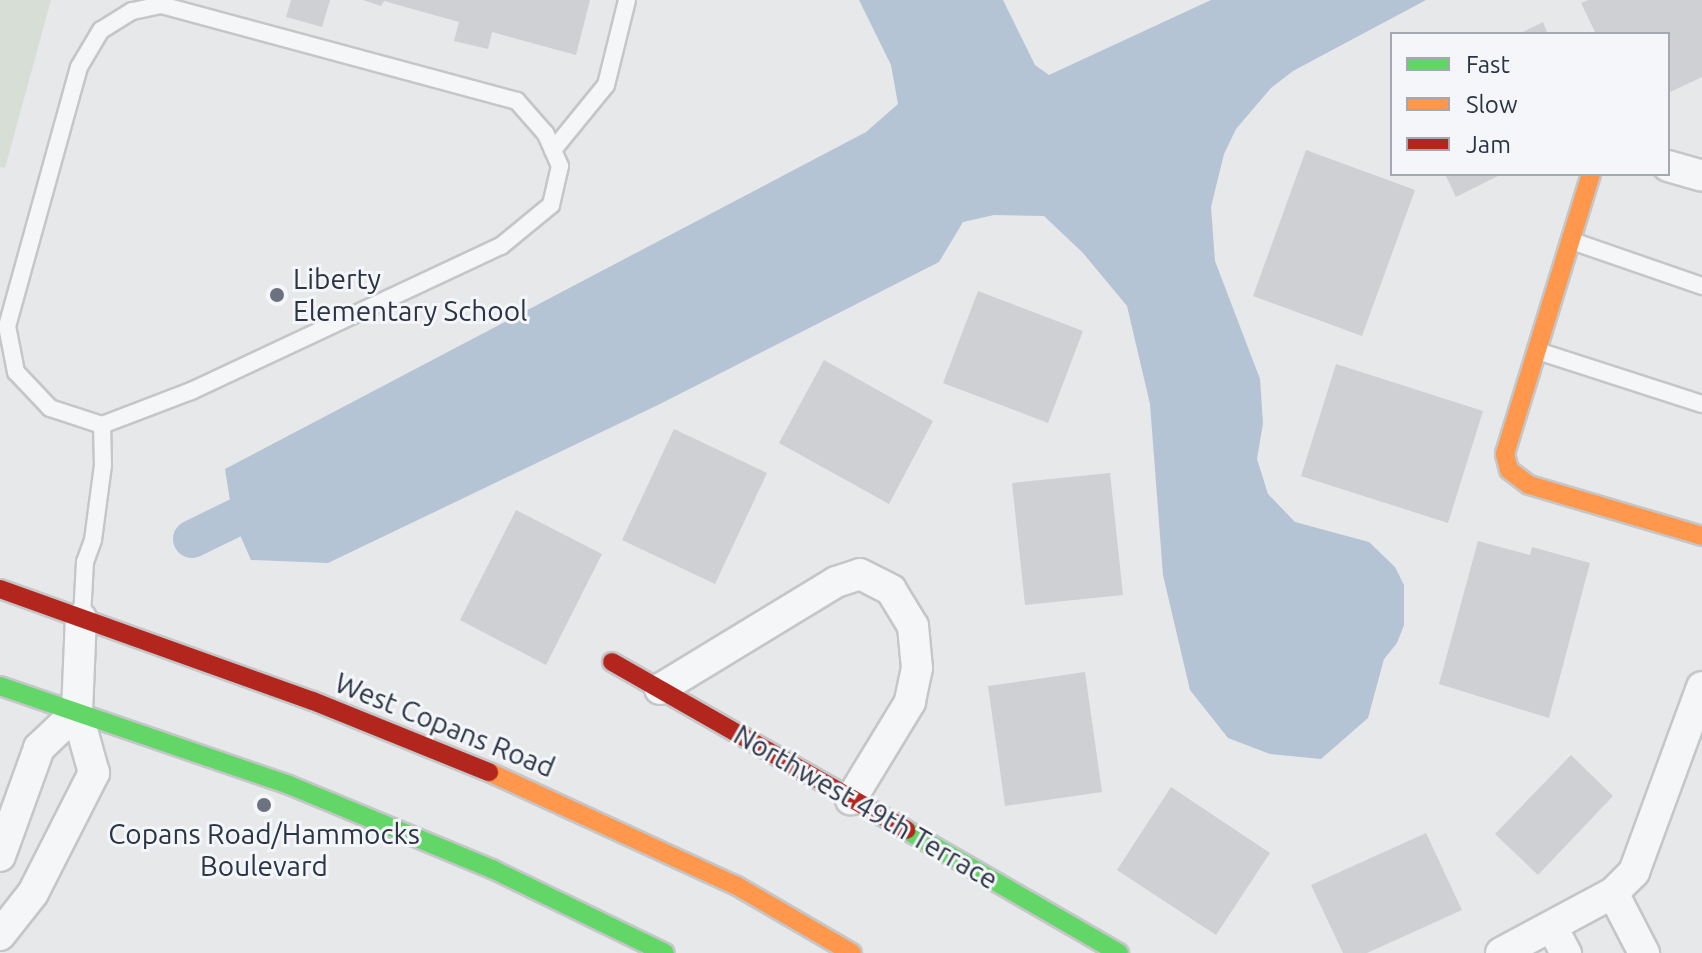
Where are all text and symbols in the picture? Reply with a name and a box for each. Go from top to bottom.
legend [1390,32,1670,176]
text: Fast [1466,51,1510,78]
text: Slow [1466,91,1518,118]
text: Jam [1466,131,1511,158]
place label: Liberty Elementary School [293,262,527,328]
marker: Liberty Elementary School [268,286,286,304]
street label: West Copans Road [330,666,560,784]
street label: Northwest 49th Terrace [728,718,1004,896]
marker: Copans Road/Hammocks Boulevard [255,796,273,814]
place label: Copans Road/Hammocks Boulevard [108,817,420,883]

